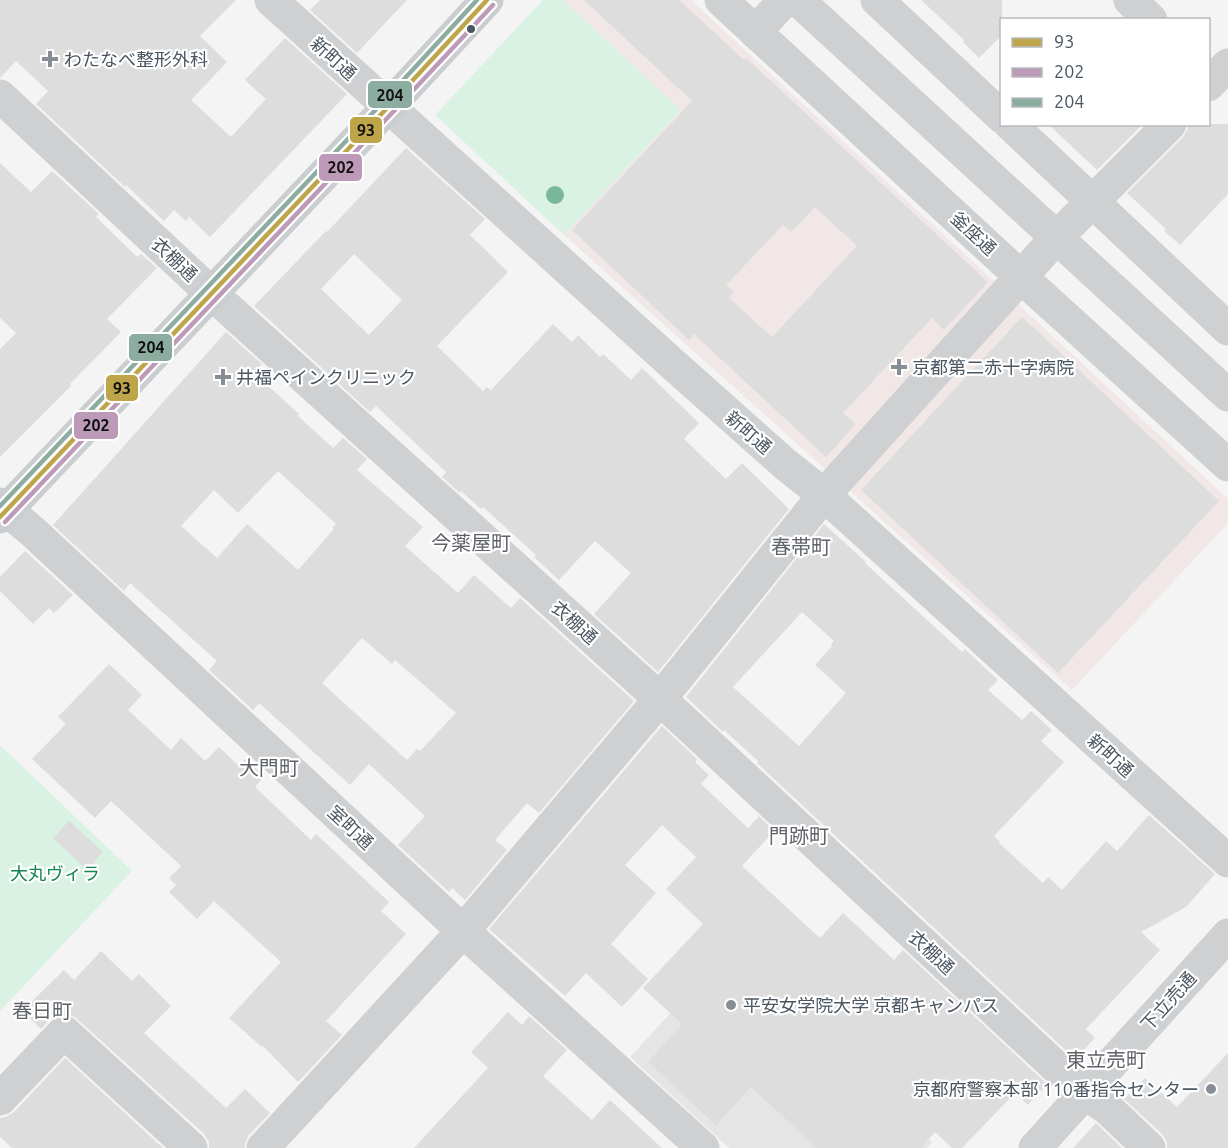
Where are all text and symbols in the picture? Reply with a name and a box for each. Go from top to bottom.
legend [1000,18,1210,126]
unlabelled marker [465,23,477,35]
text: 93 [1054,31,1074,51]
street label: 新町通 [307,33,361,83]
place label: わたなべ整形外科 [64,49,208,69]
marker: わたなべ整形外科 [41,50,59,68]
text: 202 [1054,61,1084,81]
line badge: 204 [367,80,413,109]
text: 204 [376,86,404,104]
text: 204 [1054,91,1084,111]
line badge: 93 [349,116,383,144]
text: 93 [357,121,375,139]
line badge: 202 [318,153,363,182]
text: 202 [327,158,355,176]
street label: 釜座通 [947,207,1001,259]
street label: 衣棚通 [148,233,202,285]
line badge: 204 [128,333,173,362]
text: 204 [137,338,165,356]
place label: 京都第二赤十字病院 [912,357,1074,377]
marker: 京都第二赤十字病院 [890,358,908,376]
place label: 井福ペインクリニック [236,367,416,387]
marker: 井福ペインクリニック [214,368,232,386]
line badge: 93 [105,374,139,402]
text: 93 [113,379,131,397]
street label: 新町通 [722,407,776,457]
line badge: 202 [73,411,119,440]
text: 202 [82,416,110,434]
district label: 今薬屋町 [431,531,511,554]
district label: 春帯町 [771,535,831,558]
street label: 衣棚通 [548,597,602,647]
street label: 新町通 [1084,730,1138,780]
district label: 大門町 [239,756,299,779]
street label: 室町通 [324,801,378,853]
district label: 門跡町 [769,824,829,847]
park label: 大丸ヴィラ [10,863,100,883]
street label: 衣棚通 [905,926,959,978]
street label: 下立売通 [1136,968,1200,1034]
place label: 平安女学院大学 京都キャンパス [743,995,999,1015]
marker: 平安女学院大学 京都キャンパス [724,998,738,1012]
district label: 春日町 [12,999,72,1022]
district label: 東立売町 [1066,1048,1146,1071]
place label: 京都府警察本部 110番指令センター [912,1079,1199,1099]
marker: 京都府警察本部 110番指令センター [1204,1082,1218,1096]

